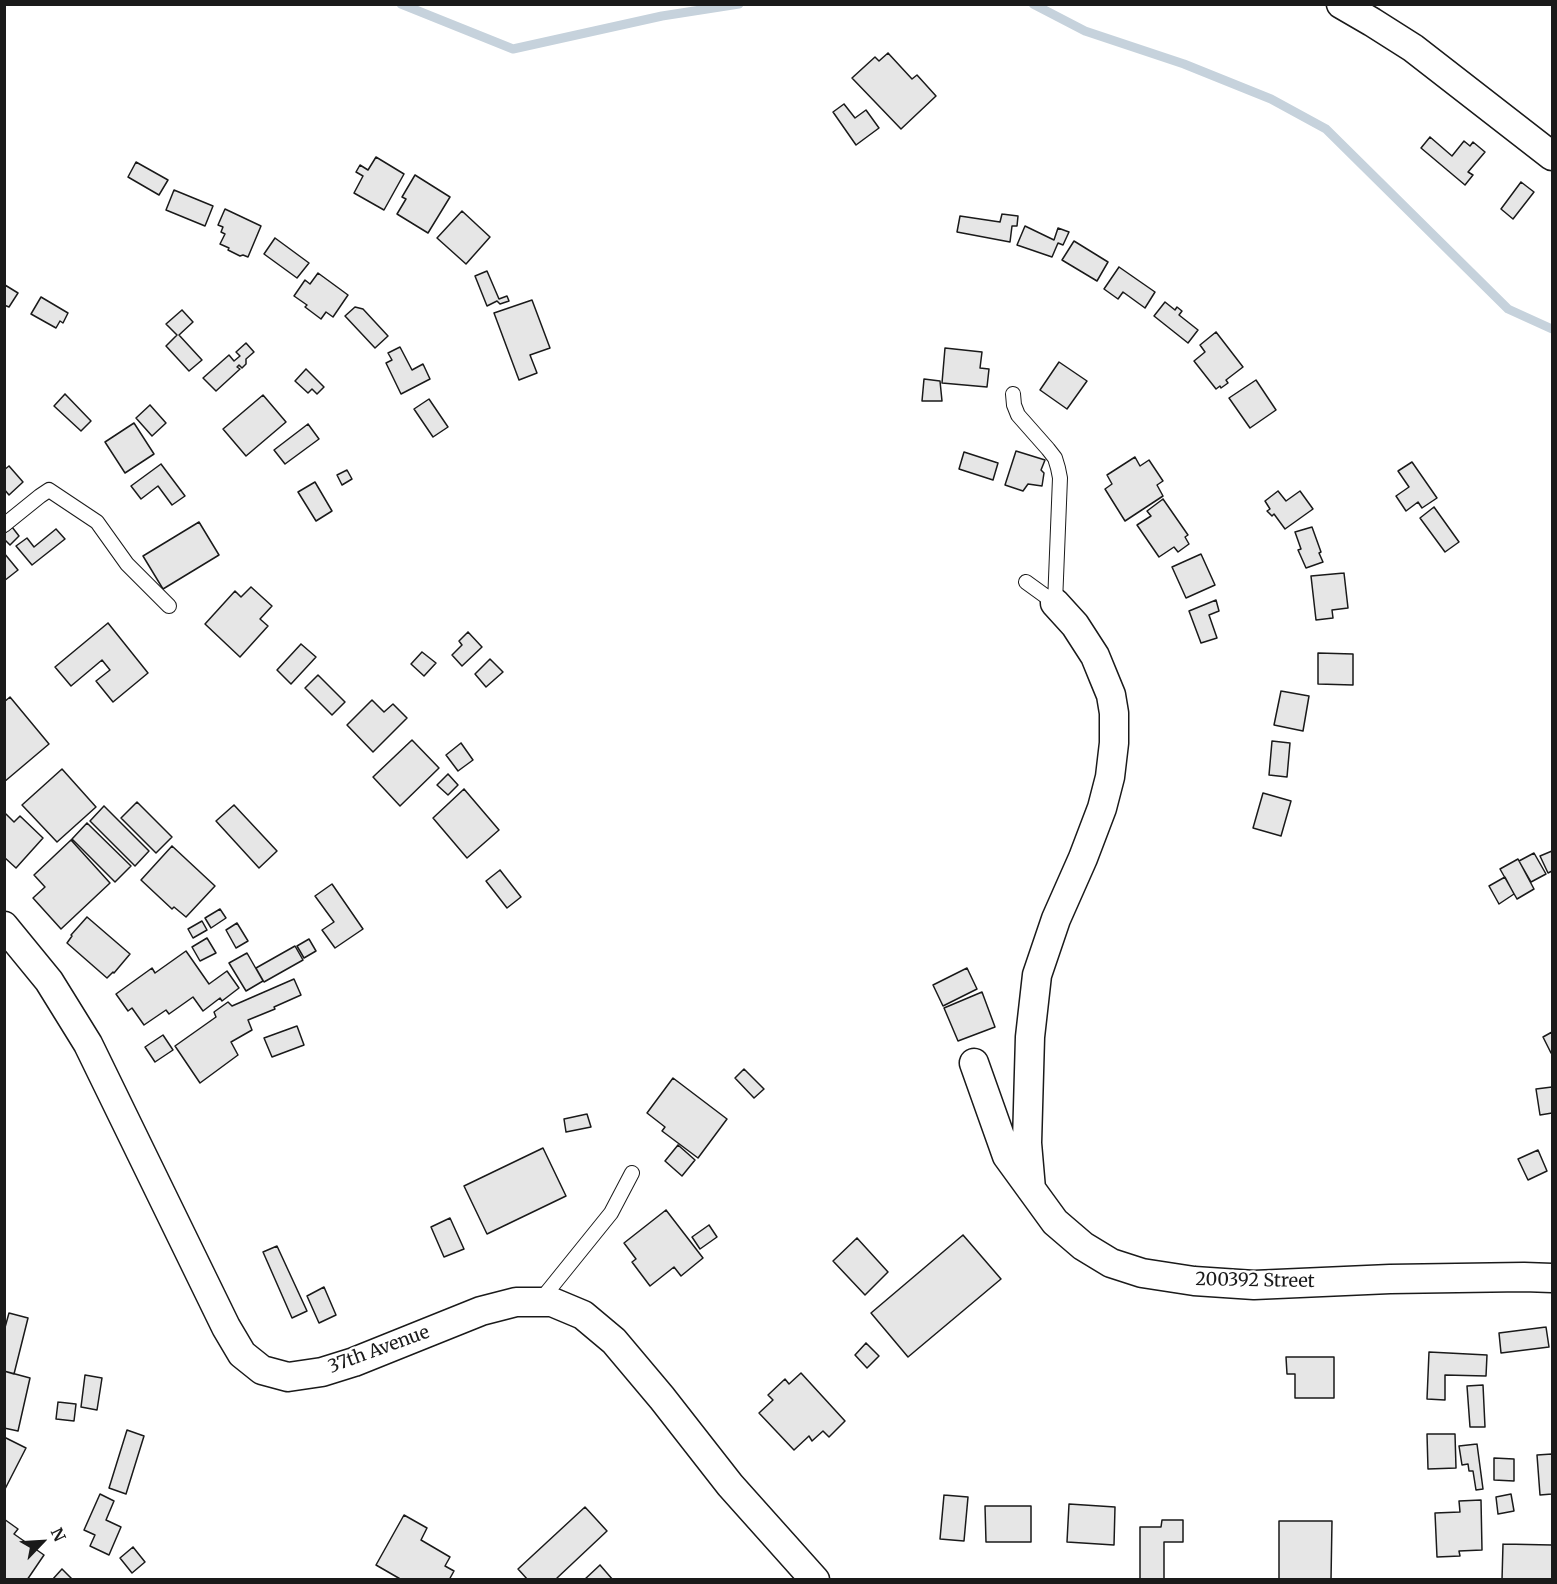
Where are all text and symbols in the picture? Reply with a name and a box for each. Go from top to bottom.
street label: 200392 Street [1195,1269,1315,1293]
street label: 37th Avenue [326,1322,432,1378]
north arrow [12,1512,72,1572]
text: N [47,1524,70,1544]

